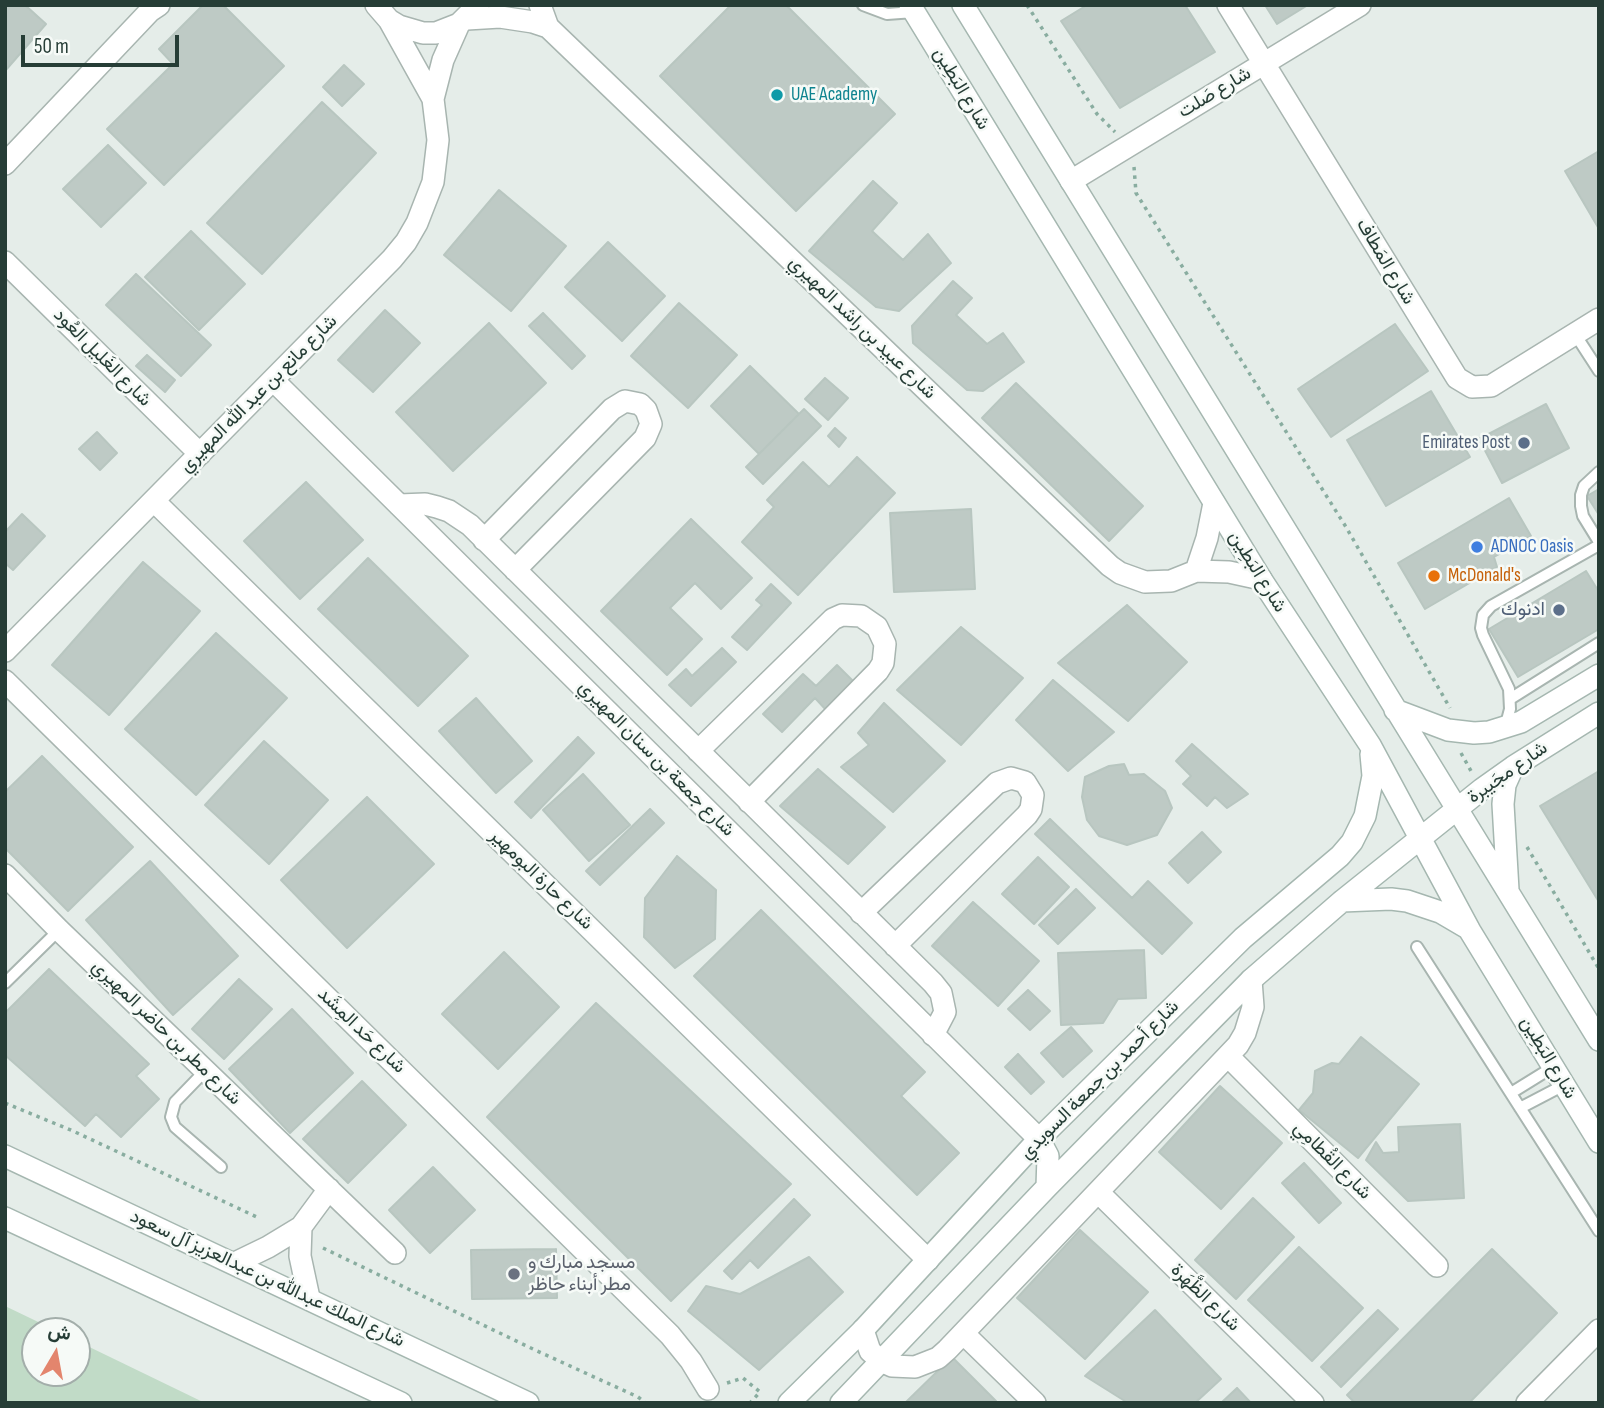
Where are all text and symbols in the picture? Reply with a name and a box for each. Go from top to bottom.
scale bar [24,21,182,65]
text: 50 m [34,34,69,59]
street label: شارع البَطِين [928,44,994,134]
street label: شارع صَلت [1174,62,1256,124]
place label: UAE Academy [791,84,877,106]
marker: UAE Academy [769,87,785,103]
street label: شارع المَطاف [1350,215,1420,309]
street label: شارع عبيد بن راشد المهيري [783,252,941,404]
street label: شارع الغَلِيل العُود [48,304,156,412]
street label: شارع مانع بن عبد الله المهيري [175,310,343,478]
place label: Emirates Post [1422,432,1510,454]
marker: Emirates Post [1516,435,1532,451]
street label: شارع البَطِين [1223,527,1291,617]
place label: ADNOC Oasis [1491,536,1573,558]
marker: ADNOC Oasis [1469,539,1485,555]
place label: McDonald's [1448,565,1521,587]
marker: McDonald's [1426,568,1442,584]
place label: ادنوك [1501,599,1545,621]
marker: ادنوك [1551,602,1567,618]
street label: شارع جمعة بن سنان المهيري [573,676,739,842]
street label: شارع مجَيبرة [1464,737,1552,809]
street label: شارع حارة البومهير [484,825,598,935]
street label: شارع مطر بن حاضر المهيري [86,956,246,1110]
street label: شارع حَد المِشَد [312,983,410,1079]
street label: شارع أحمد بن جمعة السويدي [1016,996,1184,1164]
street label: شارع البَطِين [1515,1013,1581,1103]
street label: شارع القُطامِي [1288,1117,1376,1205]
street label: شارع الملك عبدالله بن عبدالعزيز آل سعود [126,1205,408,1353]
place label: مسجد مبارك و مطر أبناء حاظر [528,1252,635,1296]
street label: شارع الظَّهَرة [1165,1259,1245,1337]
marker: مسجد مبارك و مطر أبناء حاظر [506,1266,522,1282]
north arrow [21,1317,91,1387]
text: ش [46,1319,73,1346]

